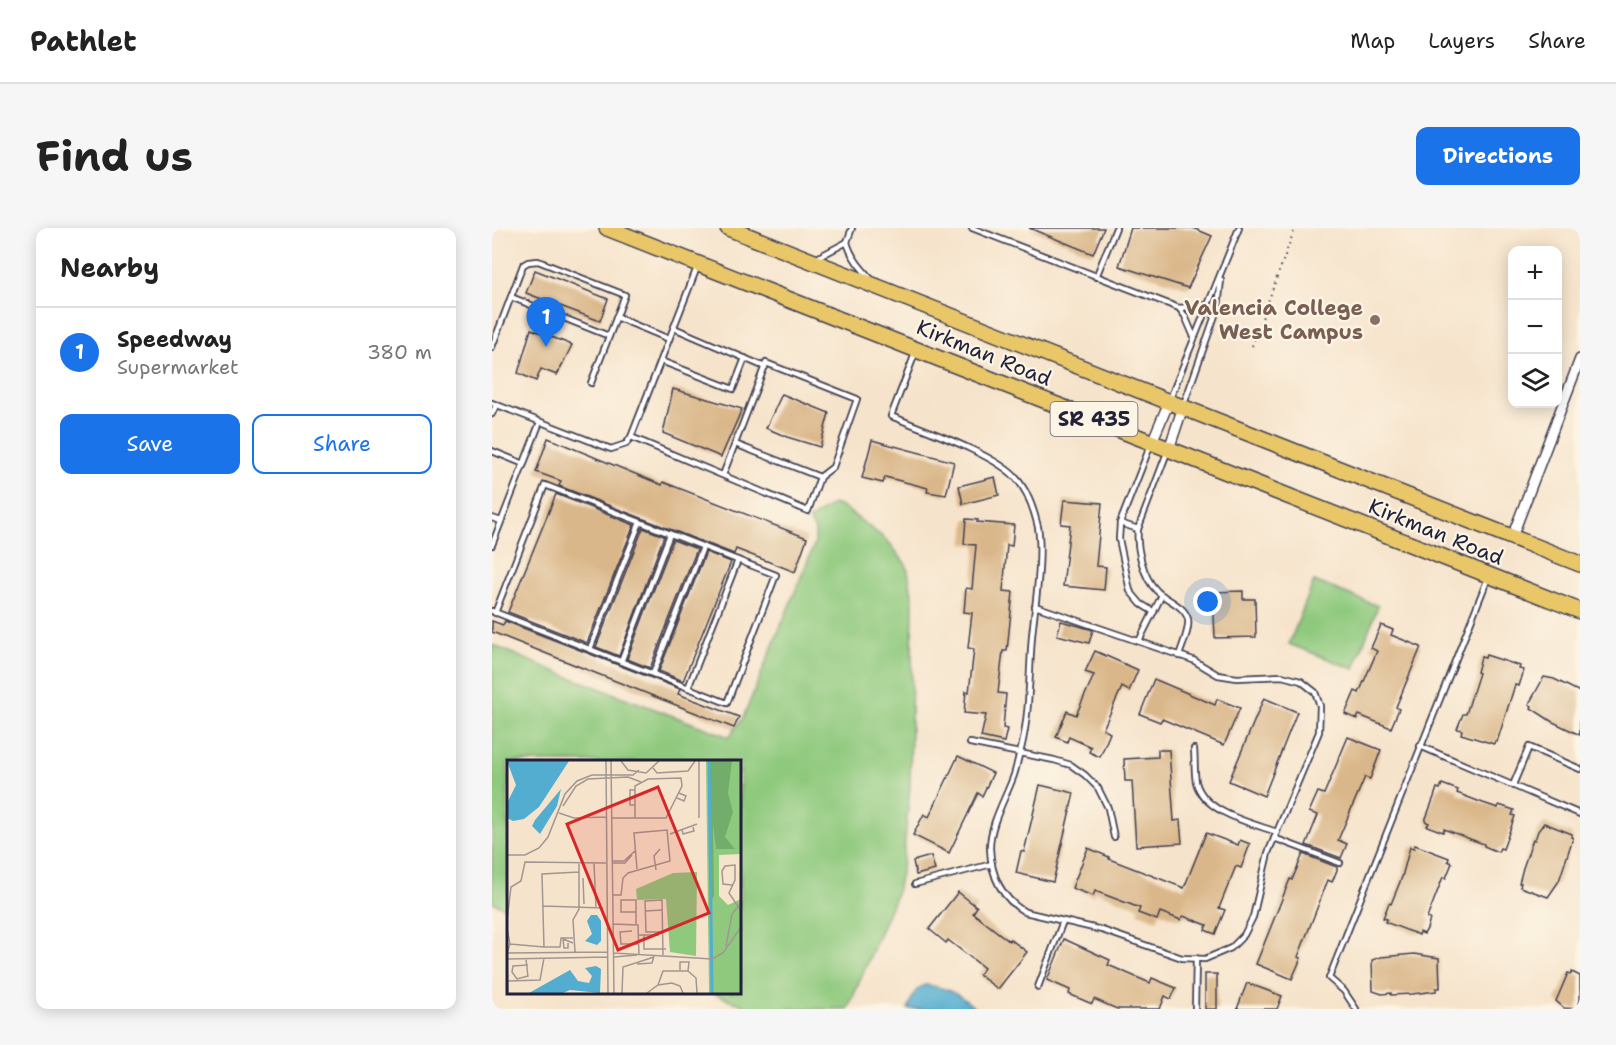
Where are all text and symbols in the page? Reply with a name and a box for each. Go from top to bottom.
text: Pathlet [30,22,137,60]
text: Map [1350,27,1395,55]
text: Layers [1428,27,1495,55]
text: Share [1528,27,1586,55]
button: Directions [1416,127,1580,185]
text: Find us [36,128,193,184]
map controls [1508,246,1562,408]
button: + [1508,246,1562,300]
text: Nearby [60,250,159,285]
place label: Valencia College West Campus [1184,294,1363,346]
pin: 1 [526,298,566,347]
button: − [1508,300,1562,354]
street label: Kirkman Road [912,313,1056,393]
marker: Valencia College West Campus [1368,313,1382,327]
text: Speedway [117,325,232,354]
text: 1 [75,339,84,365]
text: 380 m [367,339,432,365]
text: Supermarket [117,354,239,380]
button: layers [1508,354,1562,408]
road number: SR 435 [1050,402,1138,436]
button: Save [60,414,240,474]
button: Share [252,414,432,474]
street label: Kirkman Road [1364,492,1508,572]
your location [1193,587,1222,616]
inset map [507,760,741,994]

